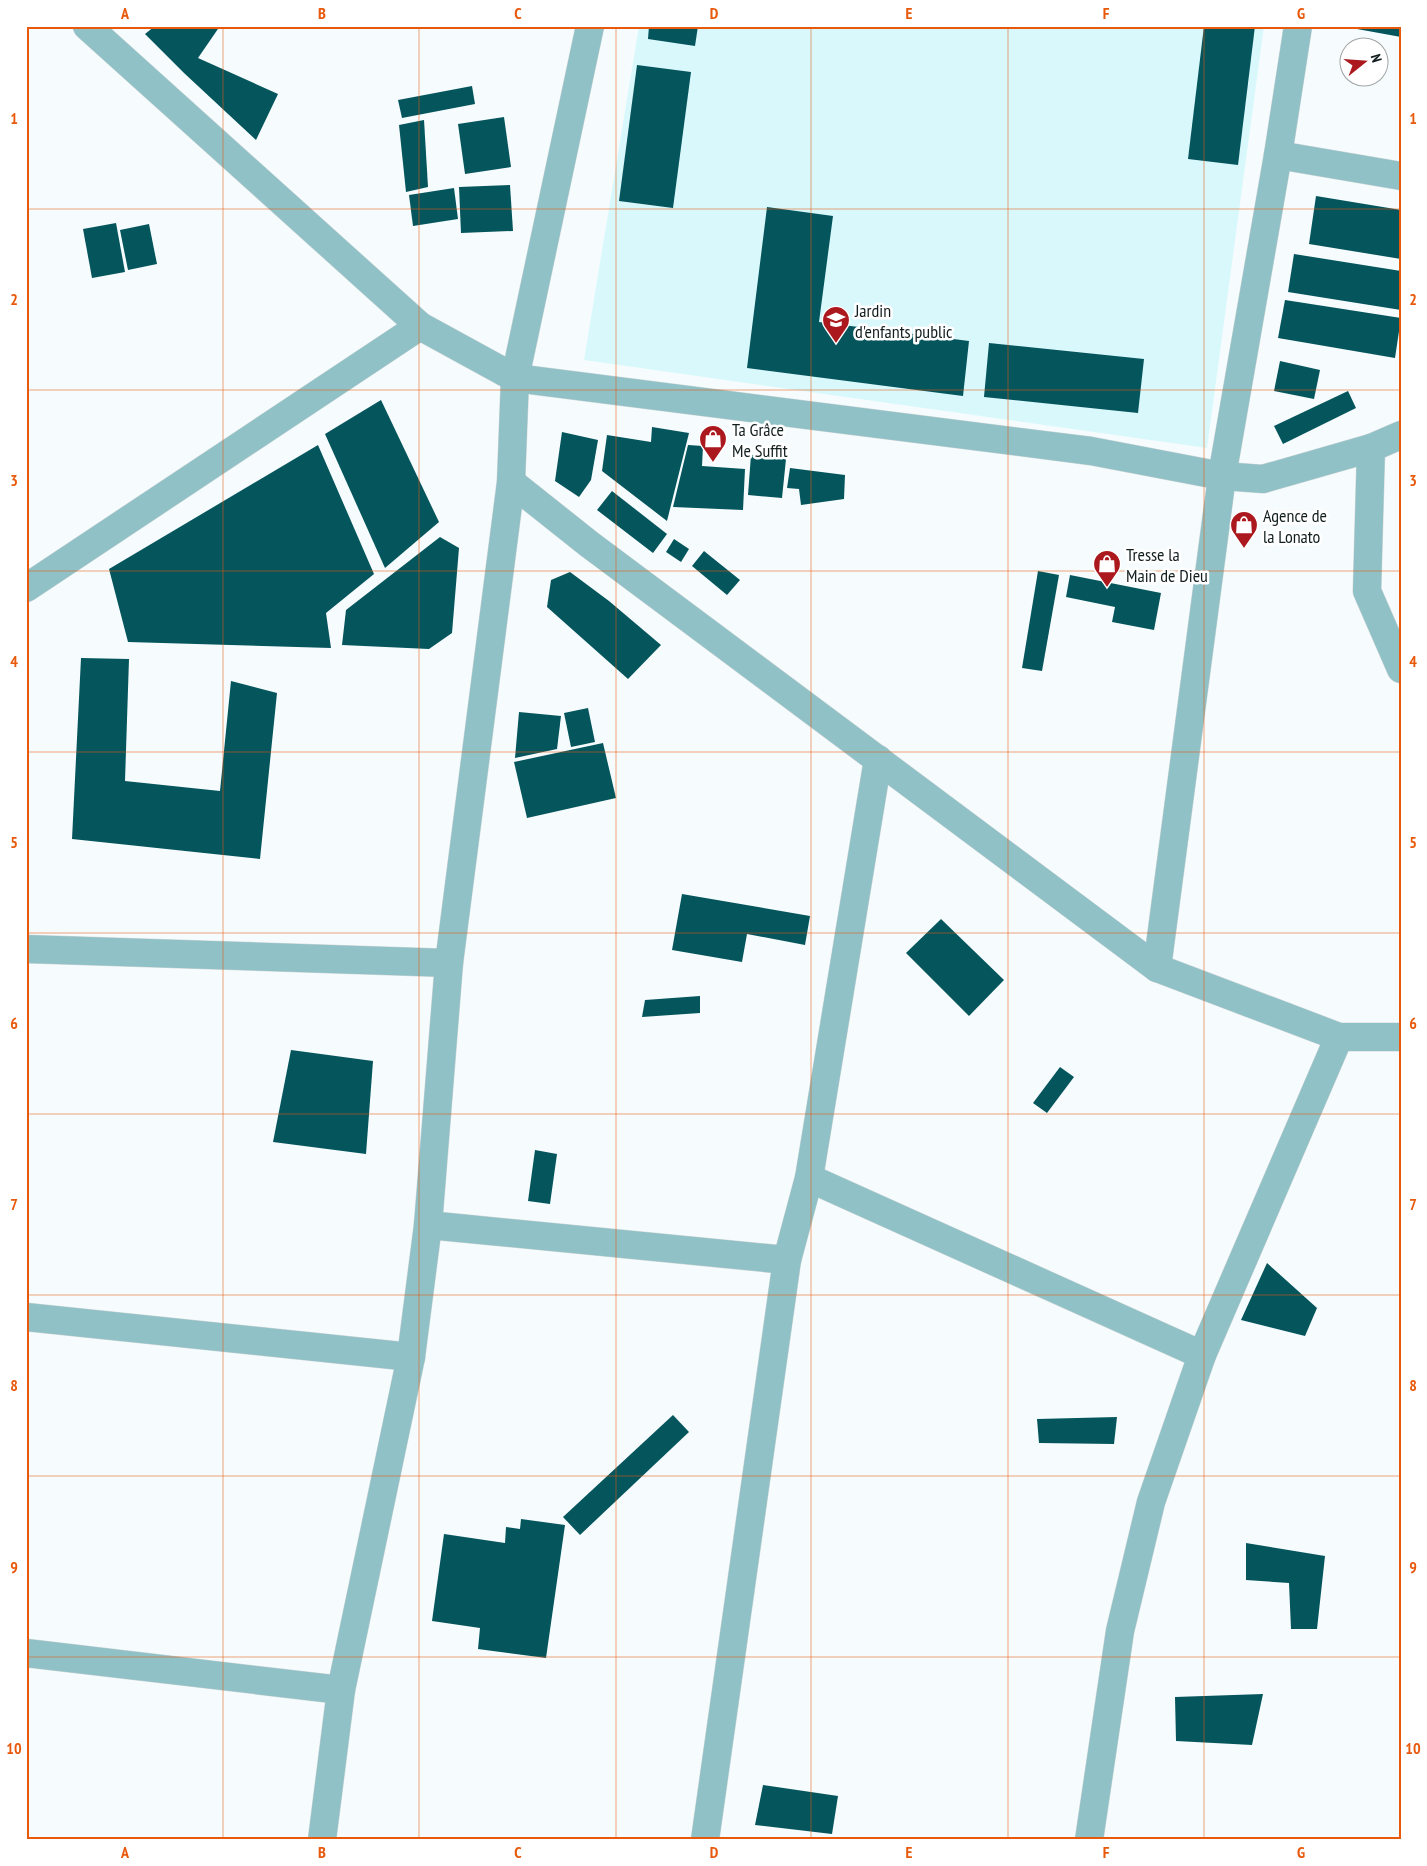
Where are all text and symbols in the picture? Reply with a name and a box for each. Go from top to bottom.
text: A [120,3,130,23]
text: B [318,3,326,23]
text: C [514,3,522,23]
text: D [710,3,719,23]
text: E [906,3,913,23]
text: F [1103,3,1110,23]
text: G [1297,3,1305,23]
north arrow [1340,38,1390,88]
text: N [1367,52,1386,64]
text: 1 [10,108,18,128]
text: 1 [1409,108,1417,128]
text: 2 [10,289,18,309]
text: 2 [1409,289,1417,309]
place label: Jardin d'enfants public [854,299,953,343]
school or university icon: Jardin d'enfants public [821,305,851,344]
place label: Ta Grâce Me Suffit [732,418,788,462]
shop icon: Ta Grâce Me Suffit [698,424,728,463]
text: 3 [10,470,18,490]
text: 3 [1409,470,1417,490]
place label: Agence de la Lonato [1263,504,1327,548]
shop icon: Agence de la Lonato [1229,510,1259,549]
place label: Tresse la Main de Dieu [1126,543,1208,587]
shop icon: Tresse la Main de Dieu [1092,549,1122,588]
text: 4 [10,651,18,671]
text: 4 [1409,651,1417,671]
text: 5 [10,832,18,852]
text: 5 [1409,832,1417,852]
text: 6 [10,1013,18,1033]
text: 6 [1409,1013,1417,1033]
text: 7 [10,1194,18,1214]
text: 7 [1409,1194,1417,1214]
text: 8 [10,1375,18,1395]
text: 8 [1409,1375,1417,1395]
text: 9 [10,1557,18,1577]
text: 9 [1409,1557,1417,1577]
text: 10 [6,1738,22,1758]
text: 10 [1405,1738,1421,1758]
text: A [120,1842,130,1862]
text: B [318,1842,326,1862]
text: C [514,1842,522,1862]
text: D [710,1842,719,1862]
text: E [906,1842,913,1862]
text: F [1103,1842,1110,1862]
text: G [1297,1842,1305,1862]

